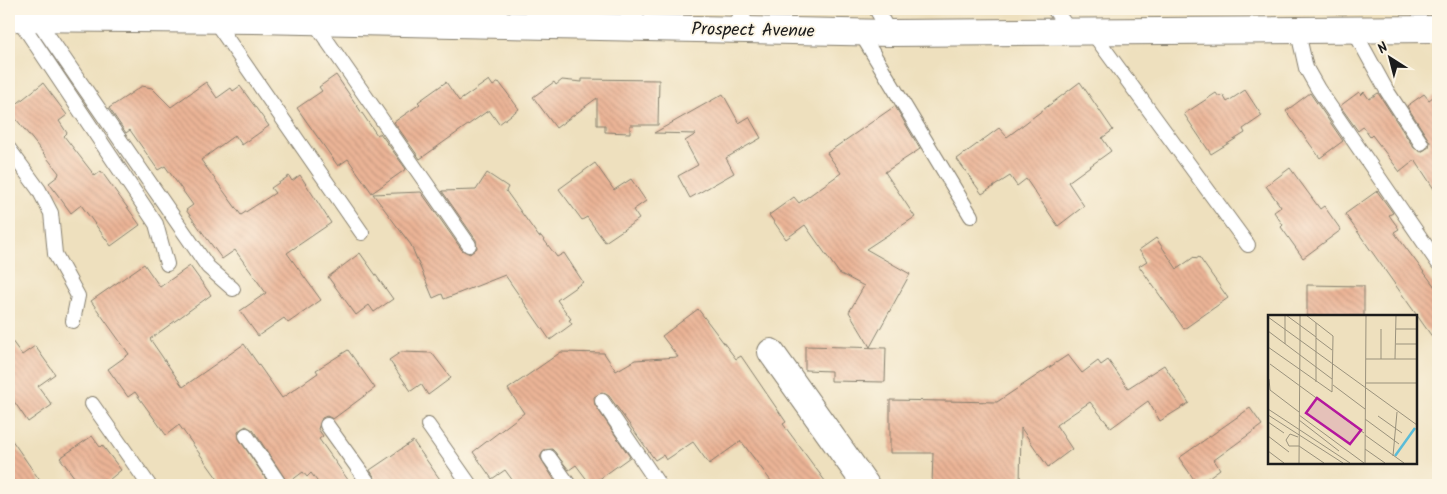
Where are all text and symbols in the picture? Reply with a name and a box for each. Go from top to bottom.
street label: Prospect Avenue [691,15,815,47]
north arrow [1364,32,1414,82]
text: N [1373,37,1393,60]
inset map [1268,315,1417,464]

